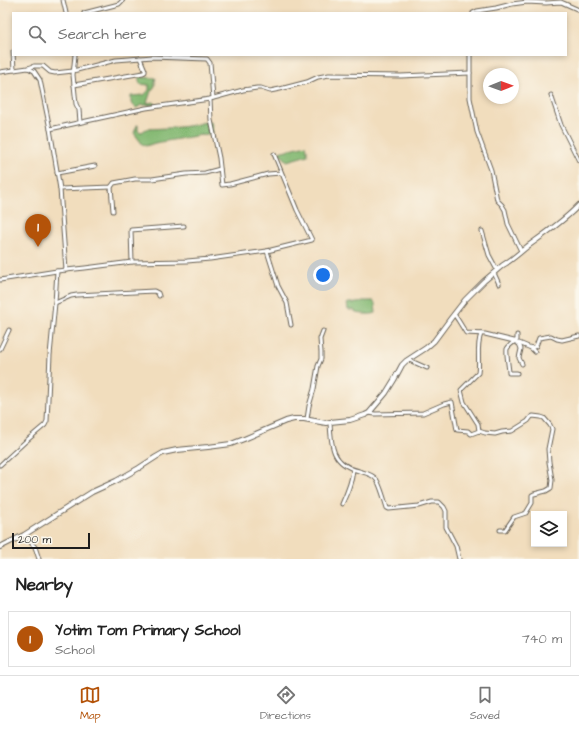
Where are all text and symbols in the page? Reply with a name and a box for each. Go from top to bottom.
search box [12,12,567,56]
icon: search [26,23,48,45]
text: Search here [58,24,147,45]
north arrow [483,68,519,104]
pin: 1 [25,214,51,247]
your location [313,265,333,285]
map controls [531,511,567,547]
button: layers [531,511,567,547]
scale bar [12,531,90,550]
text: 200 m [18,532,51,547]
text: Nearby [16,573,73,597]
text: Yotim Tom Primary School [55,620,241,641]
text: 1 [29,630,31,648]
text: 740 m [522,630,562,648]
text: School [55,641,95,659]
tab: Map [79,684,101,723]
tab: Directions [260,684,311,723]
tab: Saved [470,684,500,723]

